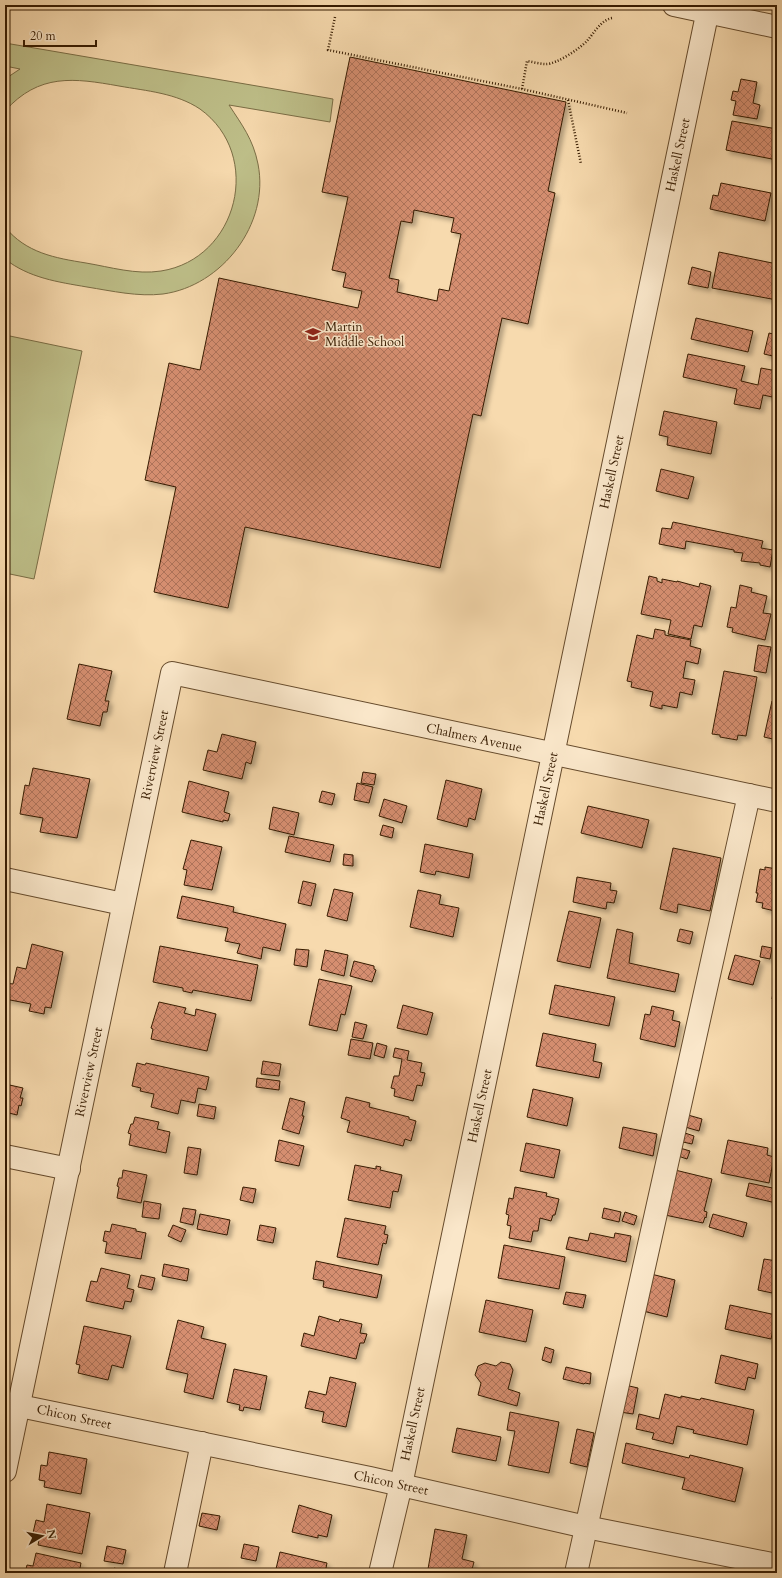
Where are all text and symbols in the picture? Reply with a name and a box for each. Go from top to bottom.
scale bar [24,22,96,48]
text: 20 m [30,28,57,44]
street label: Haskell Street [661,116,695,194]
place label: Martin Middle School [325,318,405,351]
school or university icon: Martin Middle School [304,325,322,343]
street label: Haskell Street [595,433,629,511]
street label: Riverview Street [137,709,173,801]
street label: Chalmers Avenue [424,719,524,757]
street label: Haskell Street [529,750,563,828]
street label: Riverview Street [71,1026,107,1118]
street label: Haskell Street [463,1067,497,1145]
street label: Haskell Street [396,1385,430,1463]
street label: Chicon Street [35,1400,113,1434]
street label: Chicon Street [352,1466,430,1500]
north arrow [22,1516,62,1556]
text: N [43,1528,60,1541]

